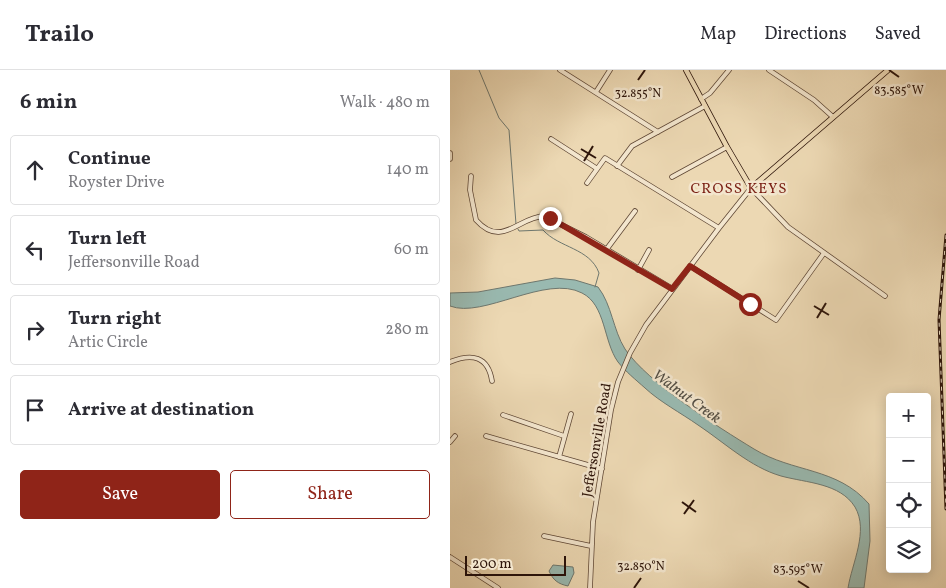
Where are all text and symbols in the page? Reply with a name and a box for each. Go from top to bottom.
text: Trailo [25,18,94,52]
text: Map [700,22,736,47]
text: Directions [764,22,847,47]
text: Saved [875,22,921,47]
text: 83.585°W [874,83,924,99]
text: 32.855°N [615,86,661,102]
text: 6 min [20,88,77,117]
text: Walk · 480 m [340,92,430,114]
text: Continue [68,146,151,172]
icon: ahead [21,156,49,184]
text: 140 m [387,159,429,181]
text: Royster Drive [68,172,165,194]
district label: CROSS KEYS [691,179,787,200]
route end [539,207,562,230]
text: Turn left [68,226,147,252]
icon: left [21,236,49,264]
text: 60 m [394,239,429,261]
text: Jeffersonville Road [68,252,200,274]
route start [739,293,762,316]
text: Turn right [68,306,161,332]
icon: right [21,316,49,344]
text: 280 m [385,319,429,341]
text: Artic Circle [68,332,148,354]
water label: Walnut Creek [648,365,725,429]
street label: Jeffersonville Road [578,382,617,499]
map controls [886,393,931,573]
button: + [886,393,931,438]
icon: arrive [21,396,49,424]
text: Arrive at destination [68,397,254,423]
button: − [886,438,931,483]
button: Save [20,470,220,519]
button: Share [230,470,430,519]
button: locate [886,483,931,528]
button: layers [886,528,931,573]
scale bar [465,553,566,576]
text: 200 m [472,555,512,574]
text: 32.850°N [617,559,665,575]
text: 83.595°W [773,562,823,578]

